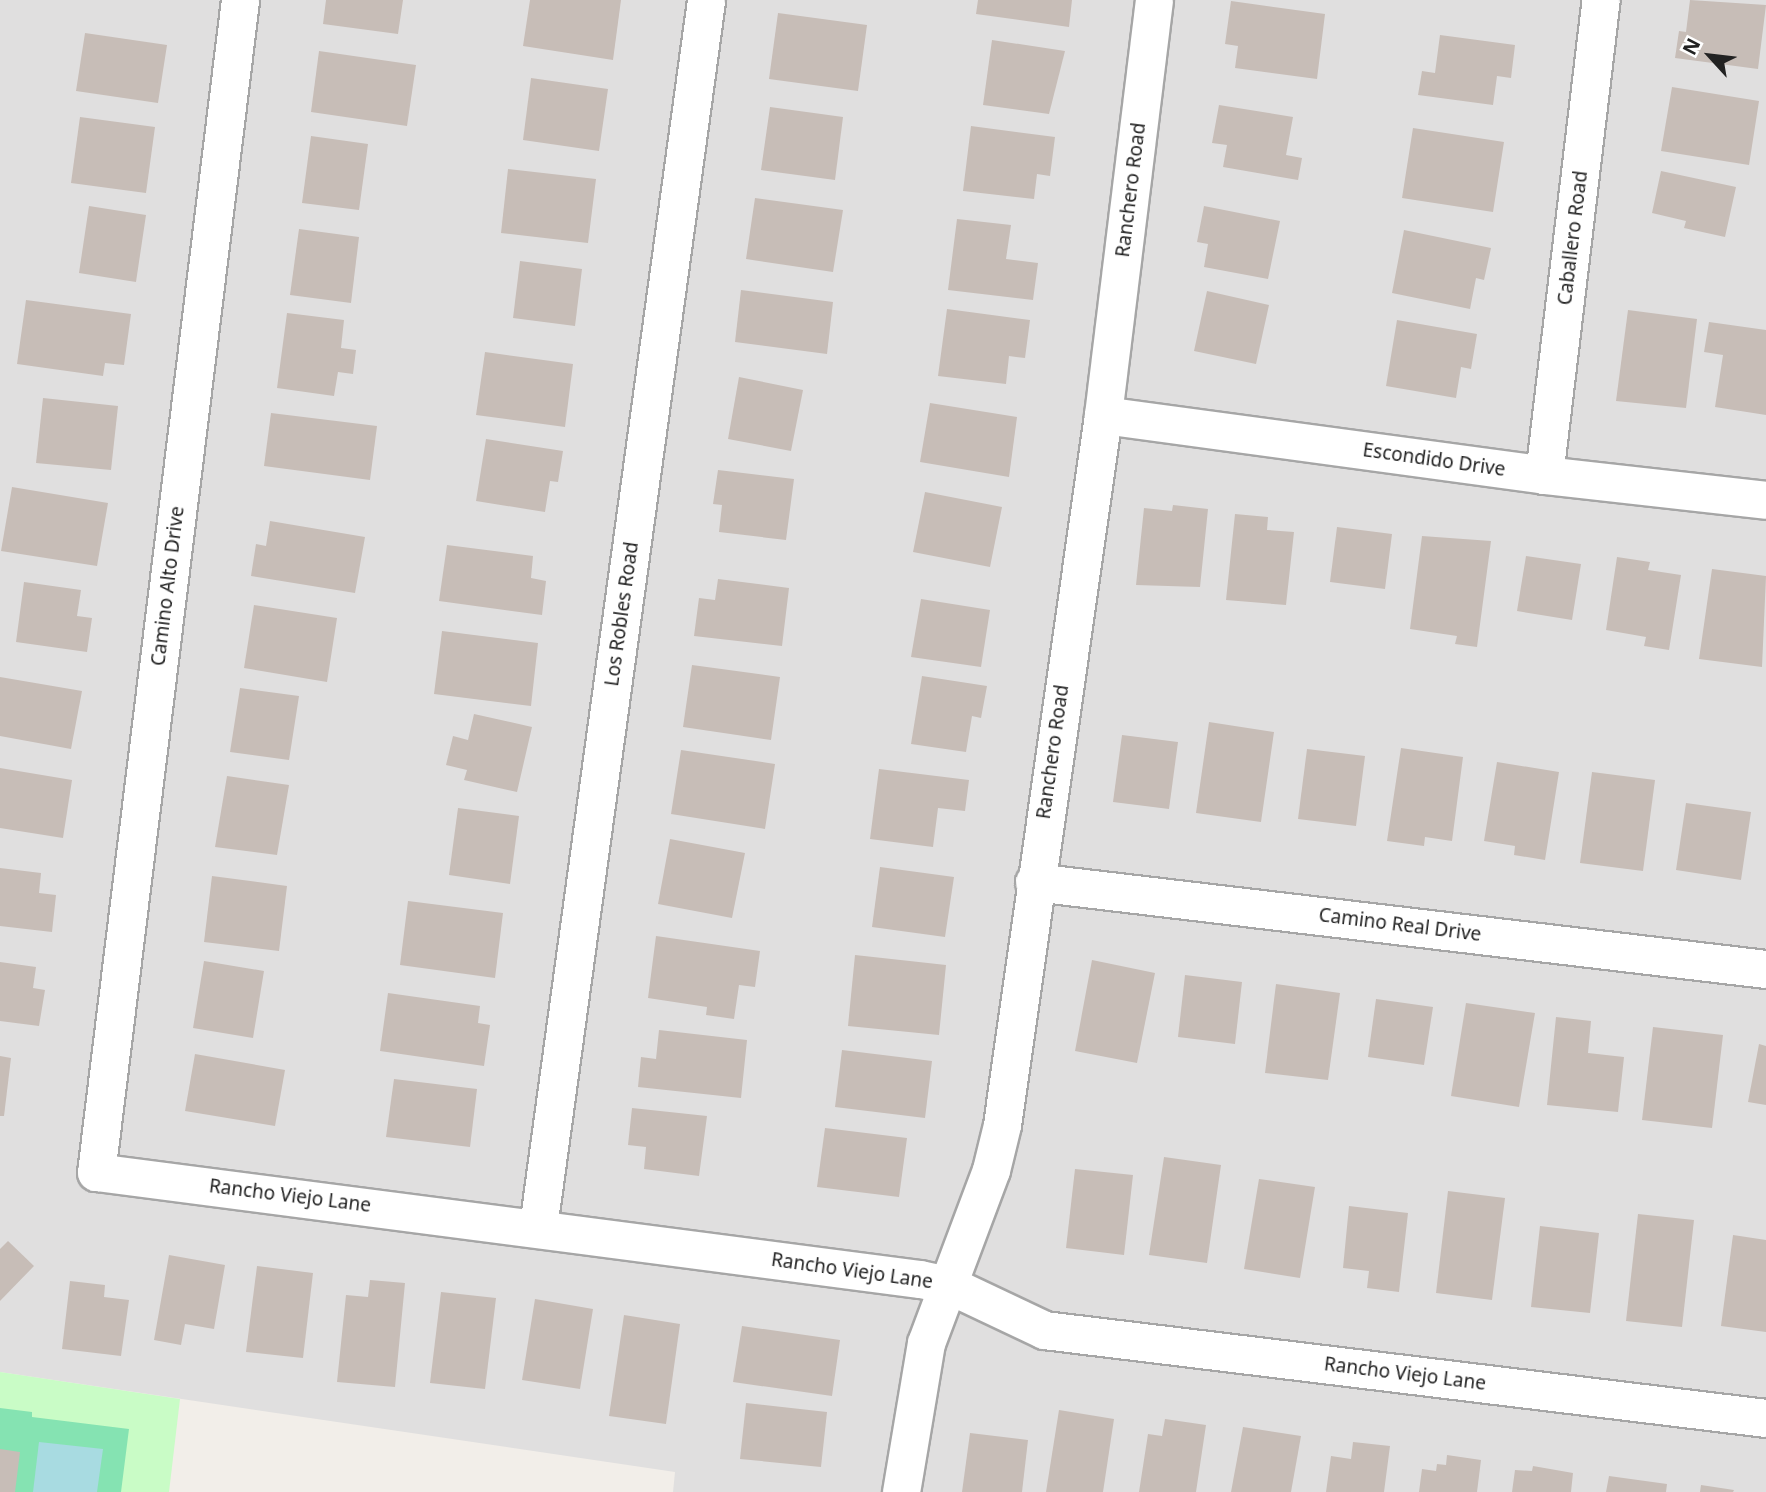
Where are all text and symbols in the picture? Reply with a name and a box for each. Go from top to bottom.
north arrow [1675,21,1745,91]
text: N [1676,34,1706,59]
street label: Ranchero Road [1111,121,1151,259]
street label: Caballero Road [1553,170,1593,306]
street label: Escondido Drive [1361,439,1507,481]
street label: Camino Alto Drive [147,505,189,667]
street label: Los Robles Road [601,540,643,688]
street label: Ranchero Road [1032,683,1074,821]
street label: Camino Real Drive [1317,904,1483,946]
street label: Rancho Viejo Lane [208,1175,372,1217]
street label: Rancho Viejo Lane [770,1248,934,1294]
street label: Rancho Viejo Lane [1323,1353,1487,1395]

